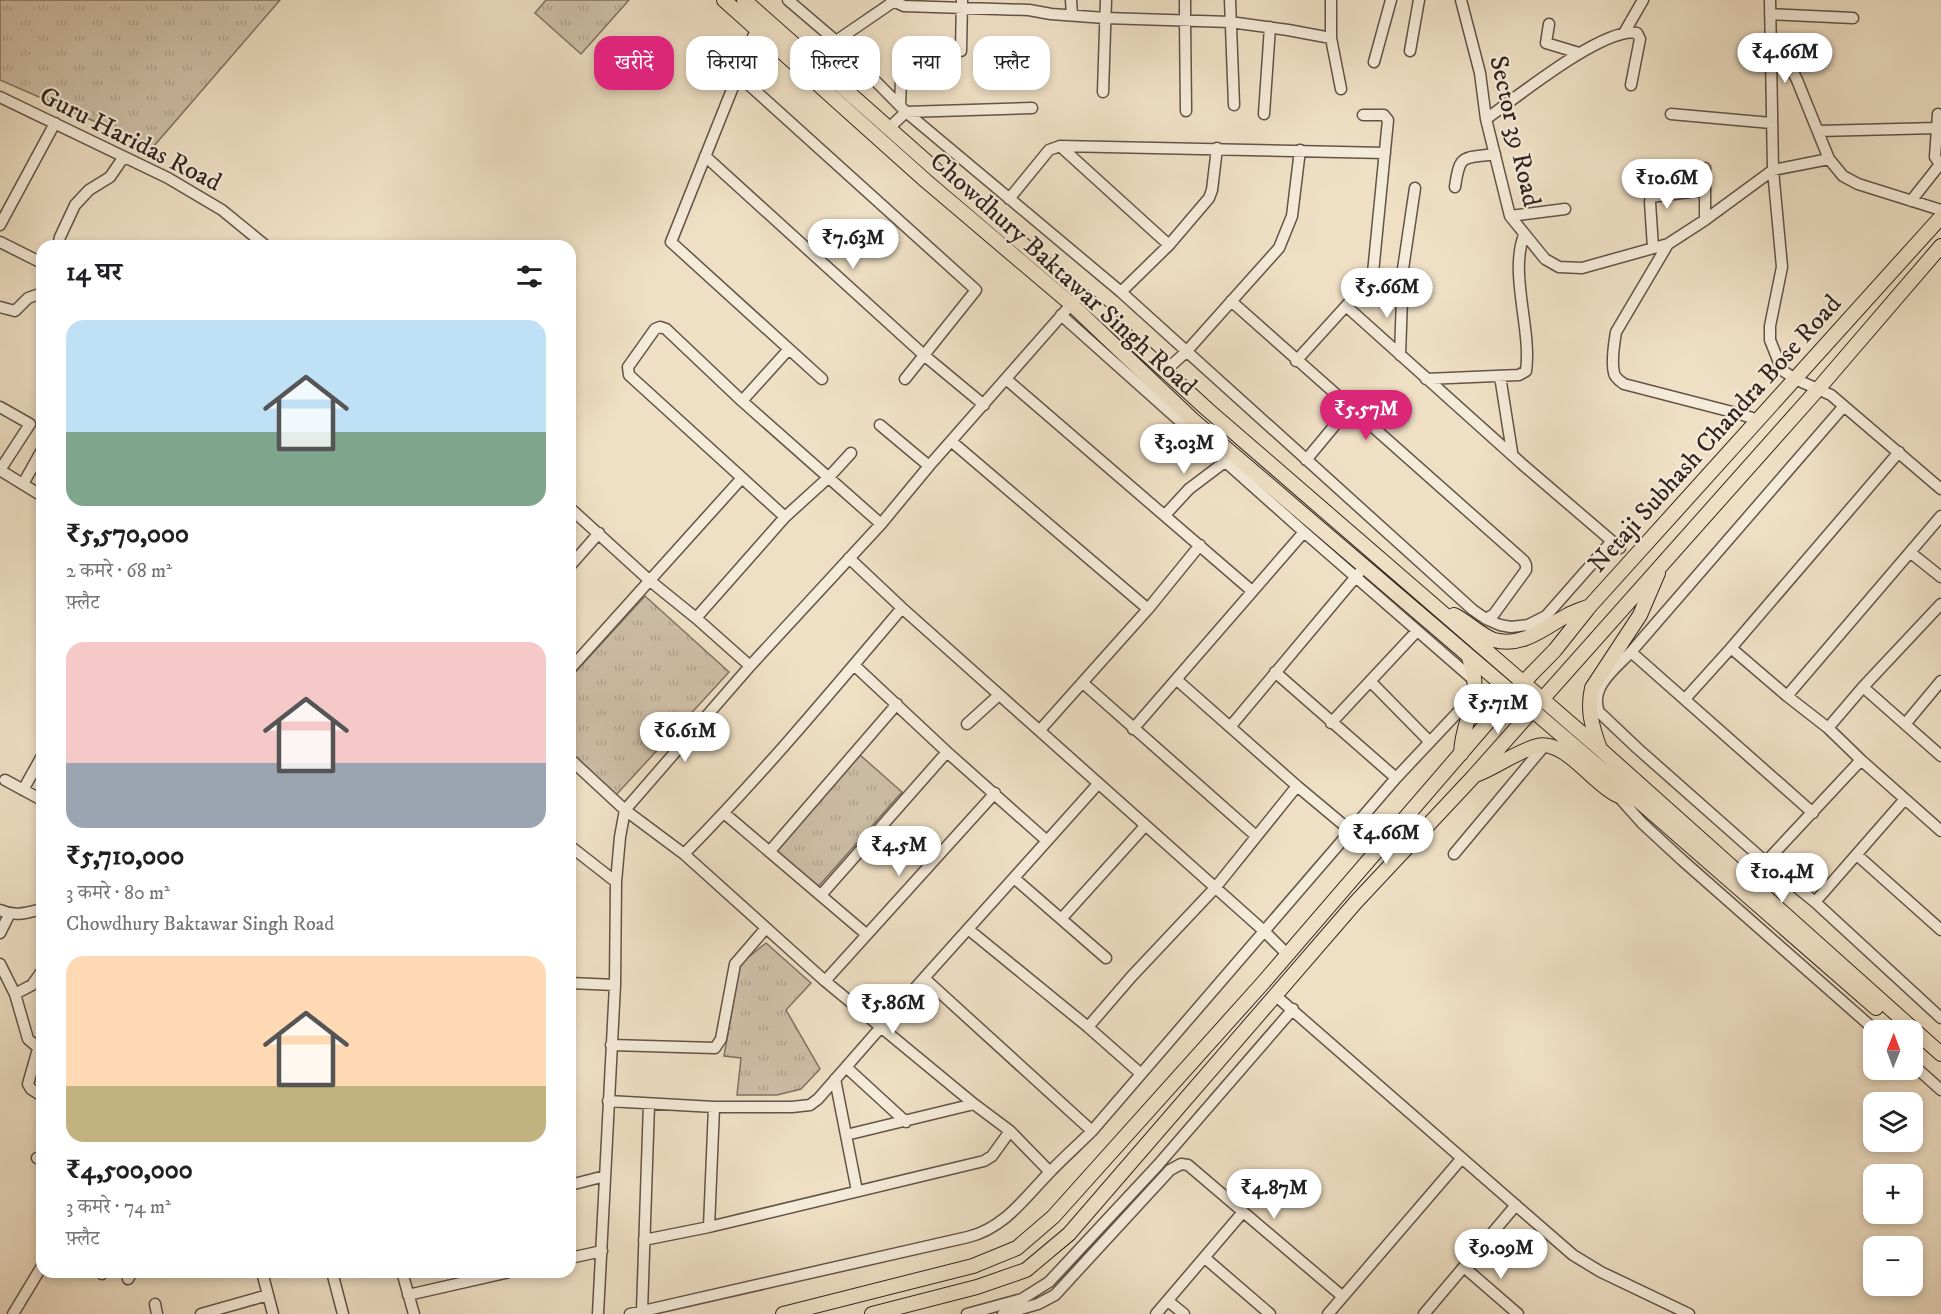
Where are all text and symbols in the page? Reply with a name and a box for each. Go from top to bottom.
pin: ₹4.66M [1736,33,1834,84]
chip: खरीदें [594,36,674,90]
chip: किराया [686,36,778,90]
chip: फ़िल्टर [790,36,880,90]
chip: नया [892,36,961,90]
chip: फ़्लैट [973,36,1050,90]
text: ₹4.66M [1751,40,1819,65]
street label: Sector 39 Road [1481,53,1548,210]
street label: Guru Haridas Road [34,79,227,199]
street label: Chowdhury Baktawar Singh Road [922,145,1204,403]
pin: ₹10.6M [1618,159,1716,210]
text: ₹10.6M [1636,166,1698,191]
pin: ₹7.63M [804,219,902,270]
text: ₹7.63M [822,226,884,251]
text: 14 घर [66,256,122,289]
icon: filters [513,260,546,293]
pin: ₹5.66M [1338,268,1436,319]
text: ₹5.66M [1355,275,1419,300]
street label: Netaji Subhash Chandra Bose Road [1581,288,1849,580]
icon: home [252,359,360,467]
pin: ₹5.57M [1317,390,1415,441]
text: ₹5.57M [1334,397,1398,422]
pin: ₹3.03M [1135,424,1233,475]
text: ₹3.03M [1154,431,1214,456]
text: ₹5,570,000 [66,518,189,551]
text: 2 कमरे · 68 m² [66,559,172,584]
text: फ़्लैट [66,591,99,616]
icon: home [252,681,360,789]
pin: ₹5.71M [1449,684,1547,735]
text: ₹5.71M [1468,691,1528,716]
pin: ₹6.61M [636,712,734,763]
text: ₹6.61M [654,719,716,744]
pin: ₹4.66M [1337,814,1435,865]
text: ₹4.66M [1352,821,1420,846]
pin: ₹4.5M [857,826,941,877]
text: ₹4.5M [871,833,927,858]
text: ₹5,710,000 [66,840,184,873]
pin: ₹10.4M [1733,853,1831,904]
text: ₹10.4M [1750,860,1814,885]
text: 3 कमरे · 80 m² [66,881,170,906]
text: Chowdhury Baktawar Singh Road [66,912,334,937]
pin: ₹5.86M [844,984,942,1035]
text: ₹5.86M [861,991,925,1016]
icon: home [252,995,360,1103]
north arrow [1863,1020,1923,1080]
map controls [1863,1020,1923,1296]
button: layers [1863,1092,1923,1152]
text: ₹4,500,000 [66,1154,193,1187]
button: + [1863,1164,1923,1224]
pin: ₹4.87M [1225,1169,1323,1220]
text: ₹4.87M [1241,1176,1307,1201]
text: 3 कमरे · 74 m² [66,1195,171,1220]
text: फ़्लैट [66,1227,99,1252]
pin: ₹9.09M [1452,1229,1550,1280]
text: ₹9.09M [1468,1236,1534,1261]
button: − [1863,1236,1923,1296]

